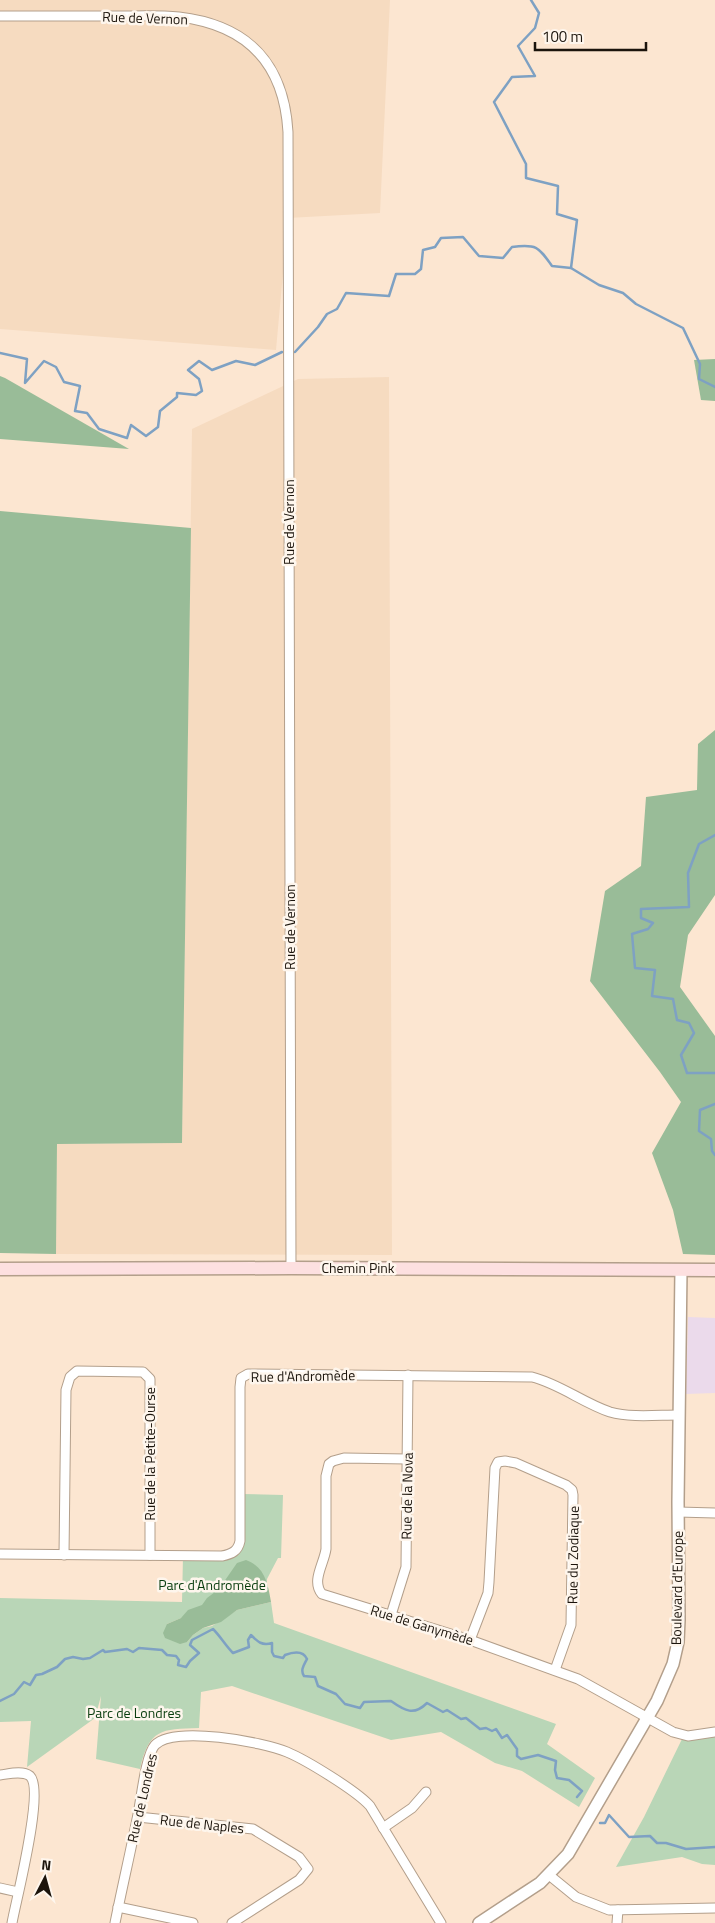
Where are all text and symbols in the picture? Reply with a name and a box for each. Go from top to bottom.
street label: Rue de Vernon [102,6,188,29]
scale bar [535,20,646,52]
text: 100 m [542,25,583,48]
street label: Rue de Vernon [278,479,299,565]
street label: Rue de Vernon [279,884,300,970]
street label: Chemin Pink [321,1257,395,1278]
street label: Rue d'Andromède [251,1364,355,1387]
street label: Rue de la Petite-Ourse [139,1387,160,1521]
street label: Rue de la Nova [395,1452,418,1540]
street label: Rue du Zodiaque [561,1506,584,1604]
street label: Boulevard d'Europe [665,1531,688,1645]
park label: Parc d'Andromède [158,1574,266,1595]
street label: Rue de Ganymède [368,1599,476,1650]
park label: Parc de Londres [87,1702,181,1723]
street label: Rue de Londres [121,1751,162,1845]
street label: Rue de Naples [159,1809,245,1838]
north arrow [20,1853,70,1903]
text: N [40,1854,52,1876]

